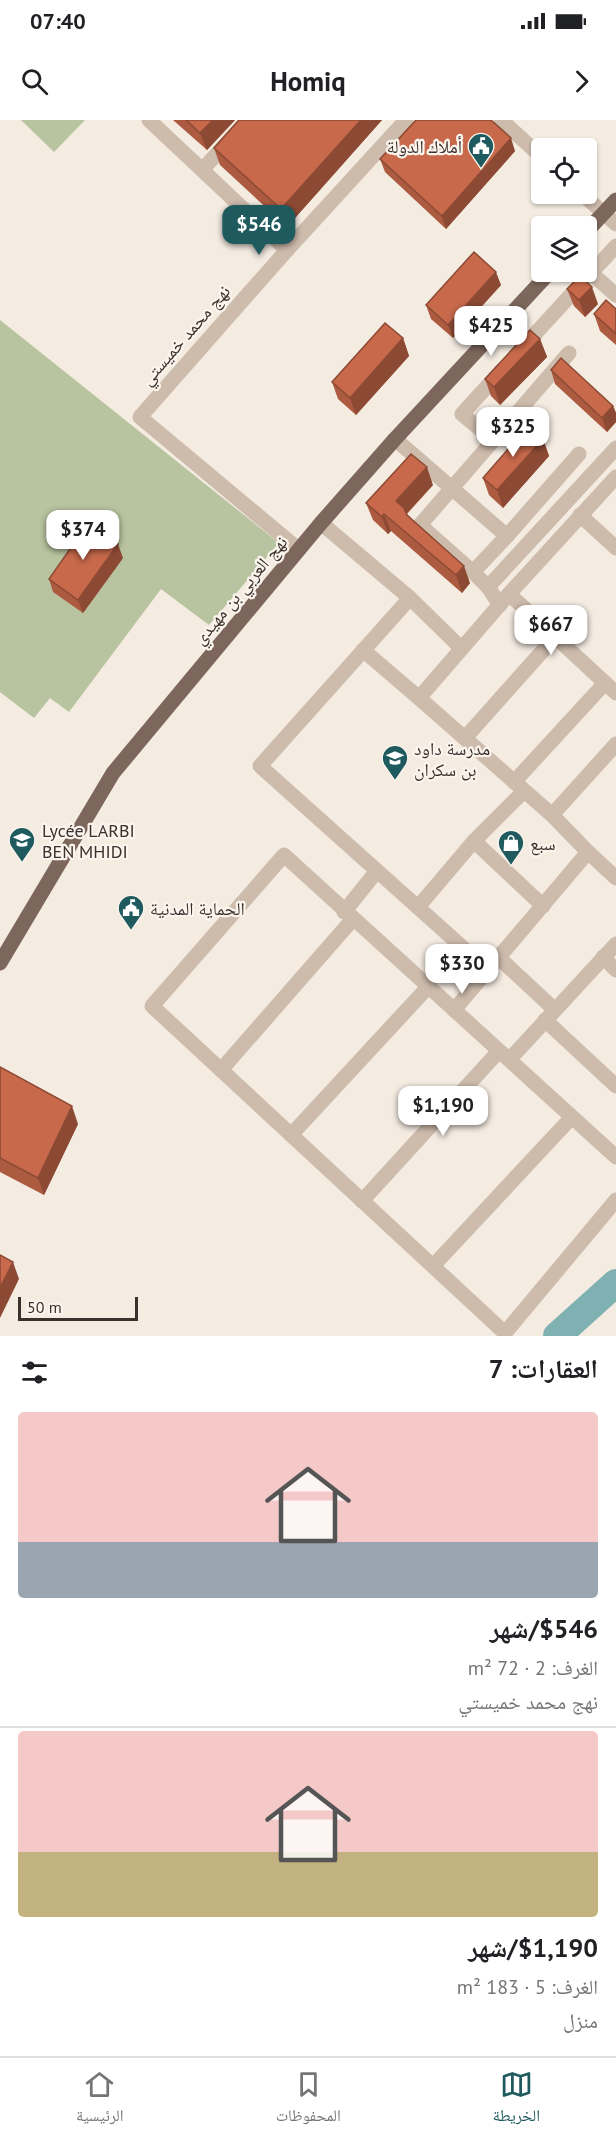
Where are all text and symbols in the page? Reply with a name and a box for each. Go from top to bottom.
text: 07:40 [30,7,86,35]
text: Homiq [270,64,346,98]
icon: search [18,65,51,98]
icon: forward [565,65,598,98]
public building icon: أملاك الدولة [466,131,496,169]
place label: أملاك الدولة [387,135,462,158]
map controls [531,138,597,282]
button: locate [531,138,597,204]
pin: $546 [223,205,295,256]
text: $546 [236,211,282,237]
button: layers [531,216,597,282]
street label: نهج محمد خميستي [135,280,238,392]
pin: $425 [455,306,527,357]
text: $425 [468,312,514,338]
pin: $325 [477,407,549,458]
text: $325 [490,413,536,439]
pin: $374 [47,510,119,561]
text: $374 [60,516,106,542]
street label: نهج العربي بن مهيدي [188,531,295,651]
pin: $667 [515,605,587,656]
text: $667 [528,611,574,637]
place label: مدرسة داود بن سكران [414,737,490,781]
school or university icon: مدرسة داود بن سكران [380,743,410,781]
place label: Lycée LARBI BEN MHIDI [42,819,135,863]
school or university icon: Lycée LARBI BEN MHIDI [7,825,37,863]
shop icon: سبع [496,828,526,866]
place label: سبع [530,832,556,856]
public building icon: الحماية المدنية [116,893,146,931]
place label: الحماية المدنية [150,897,245,920]
pin: $330 [426,944,498,995]
text: $330 [439,950,485,976]
pin: $1,190 [394,1086,492,1137]
text: $1,190 [412,1092,474,1118]
scale bar [18,1294,138,1322]
text: 50 m [27,1297,62,1317]
text: العقارات: 7 [489,1352,598,1385]
icon: filters [18,1356,51,1389]
icon: home [254,1451,362,1559]
text: $546/شهر [490,1612,598,1645]
text: الغرف: 2 · 72 m² [468,1655,598,1681]
text: نهج محمد خميستي [458,1689,598,1715]
icon: home [254,1770,362,1878]
text: $1,190/شهر [468,1931,598,1964]
text: الغرف: 5 · 183 m² [457,1974,598,2000]
text: منزل [563,2008,598,2034]
tab: الرئيسية [76,2068,124,2131]
tab: المحفوظات [276,2068,341,2131]
tab: الخريطة [493,2068,540,2131]

